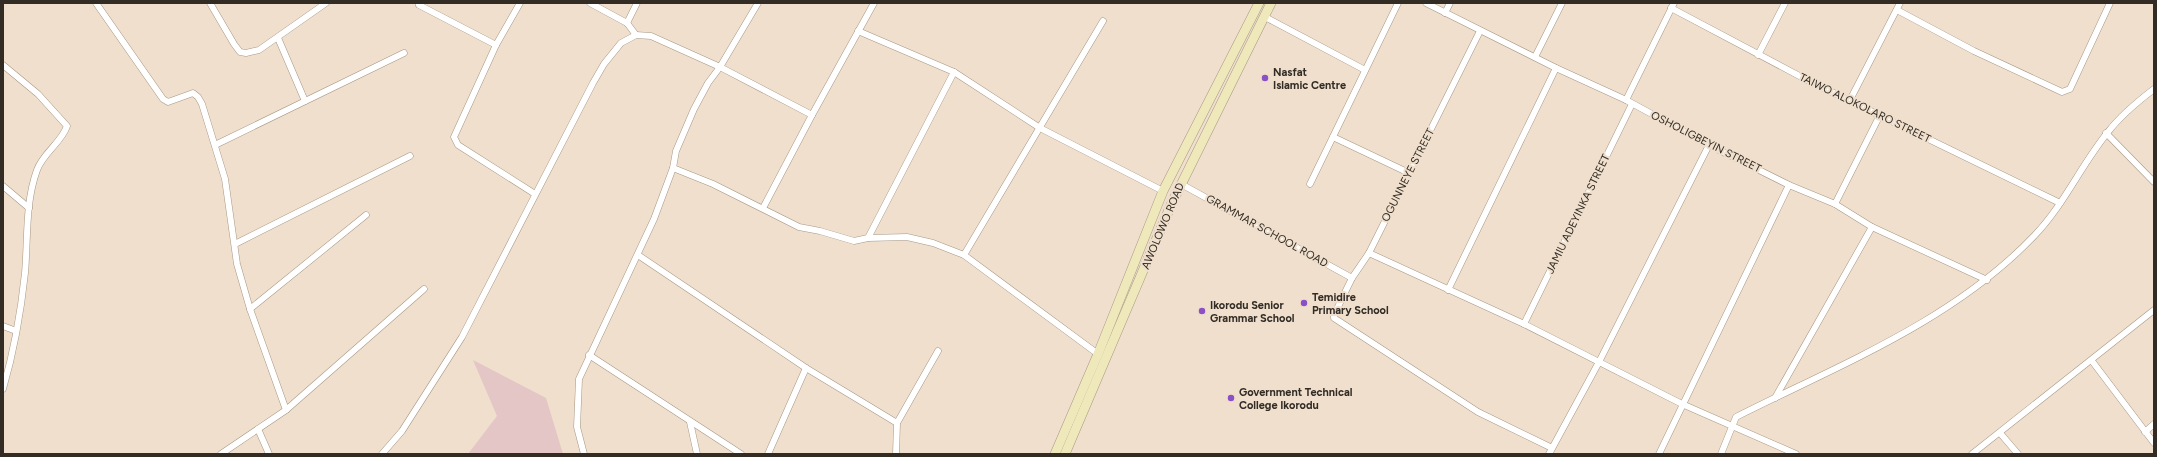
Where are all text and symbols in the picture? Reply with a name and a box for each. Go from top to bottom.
place label: Nasfat Islamic Centre [1273,66,1346,92]
street label: TAIWO ALOKOLARO STREET [1797,71,1933,145]
marker: Nasfat Islamic Centre [1260,73,1270,83]
street label: OSHOLIGBEYIN STREET [1649,109,1763,175]
street label: OGUNNEYE STREET [1379,126,1437,224]
street label: JAMIU ADEYINKA STREET [1543,152,1613,276]
street label: AWOLOWO ROAD [1139,181,1187,271]
street label: GRAMMAR SCHOOL ROAD [1204,192,1331,270]
place label: Temidire Primary School [1312,291,1389,317]
marker: Temidire Primary School [1299,298,1309,308]
place label: Ikorodu Senior Grammar School [1210,299,1295,325]
marker: Ikorodu Senior Grammar School [1197,306,1207,316]
place label: Government Technical College Ikorodu [1239,386,1353,412]
marker: Government Technical College Ikorodu [1226,393,1236,403]

